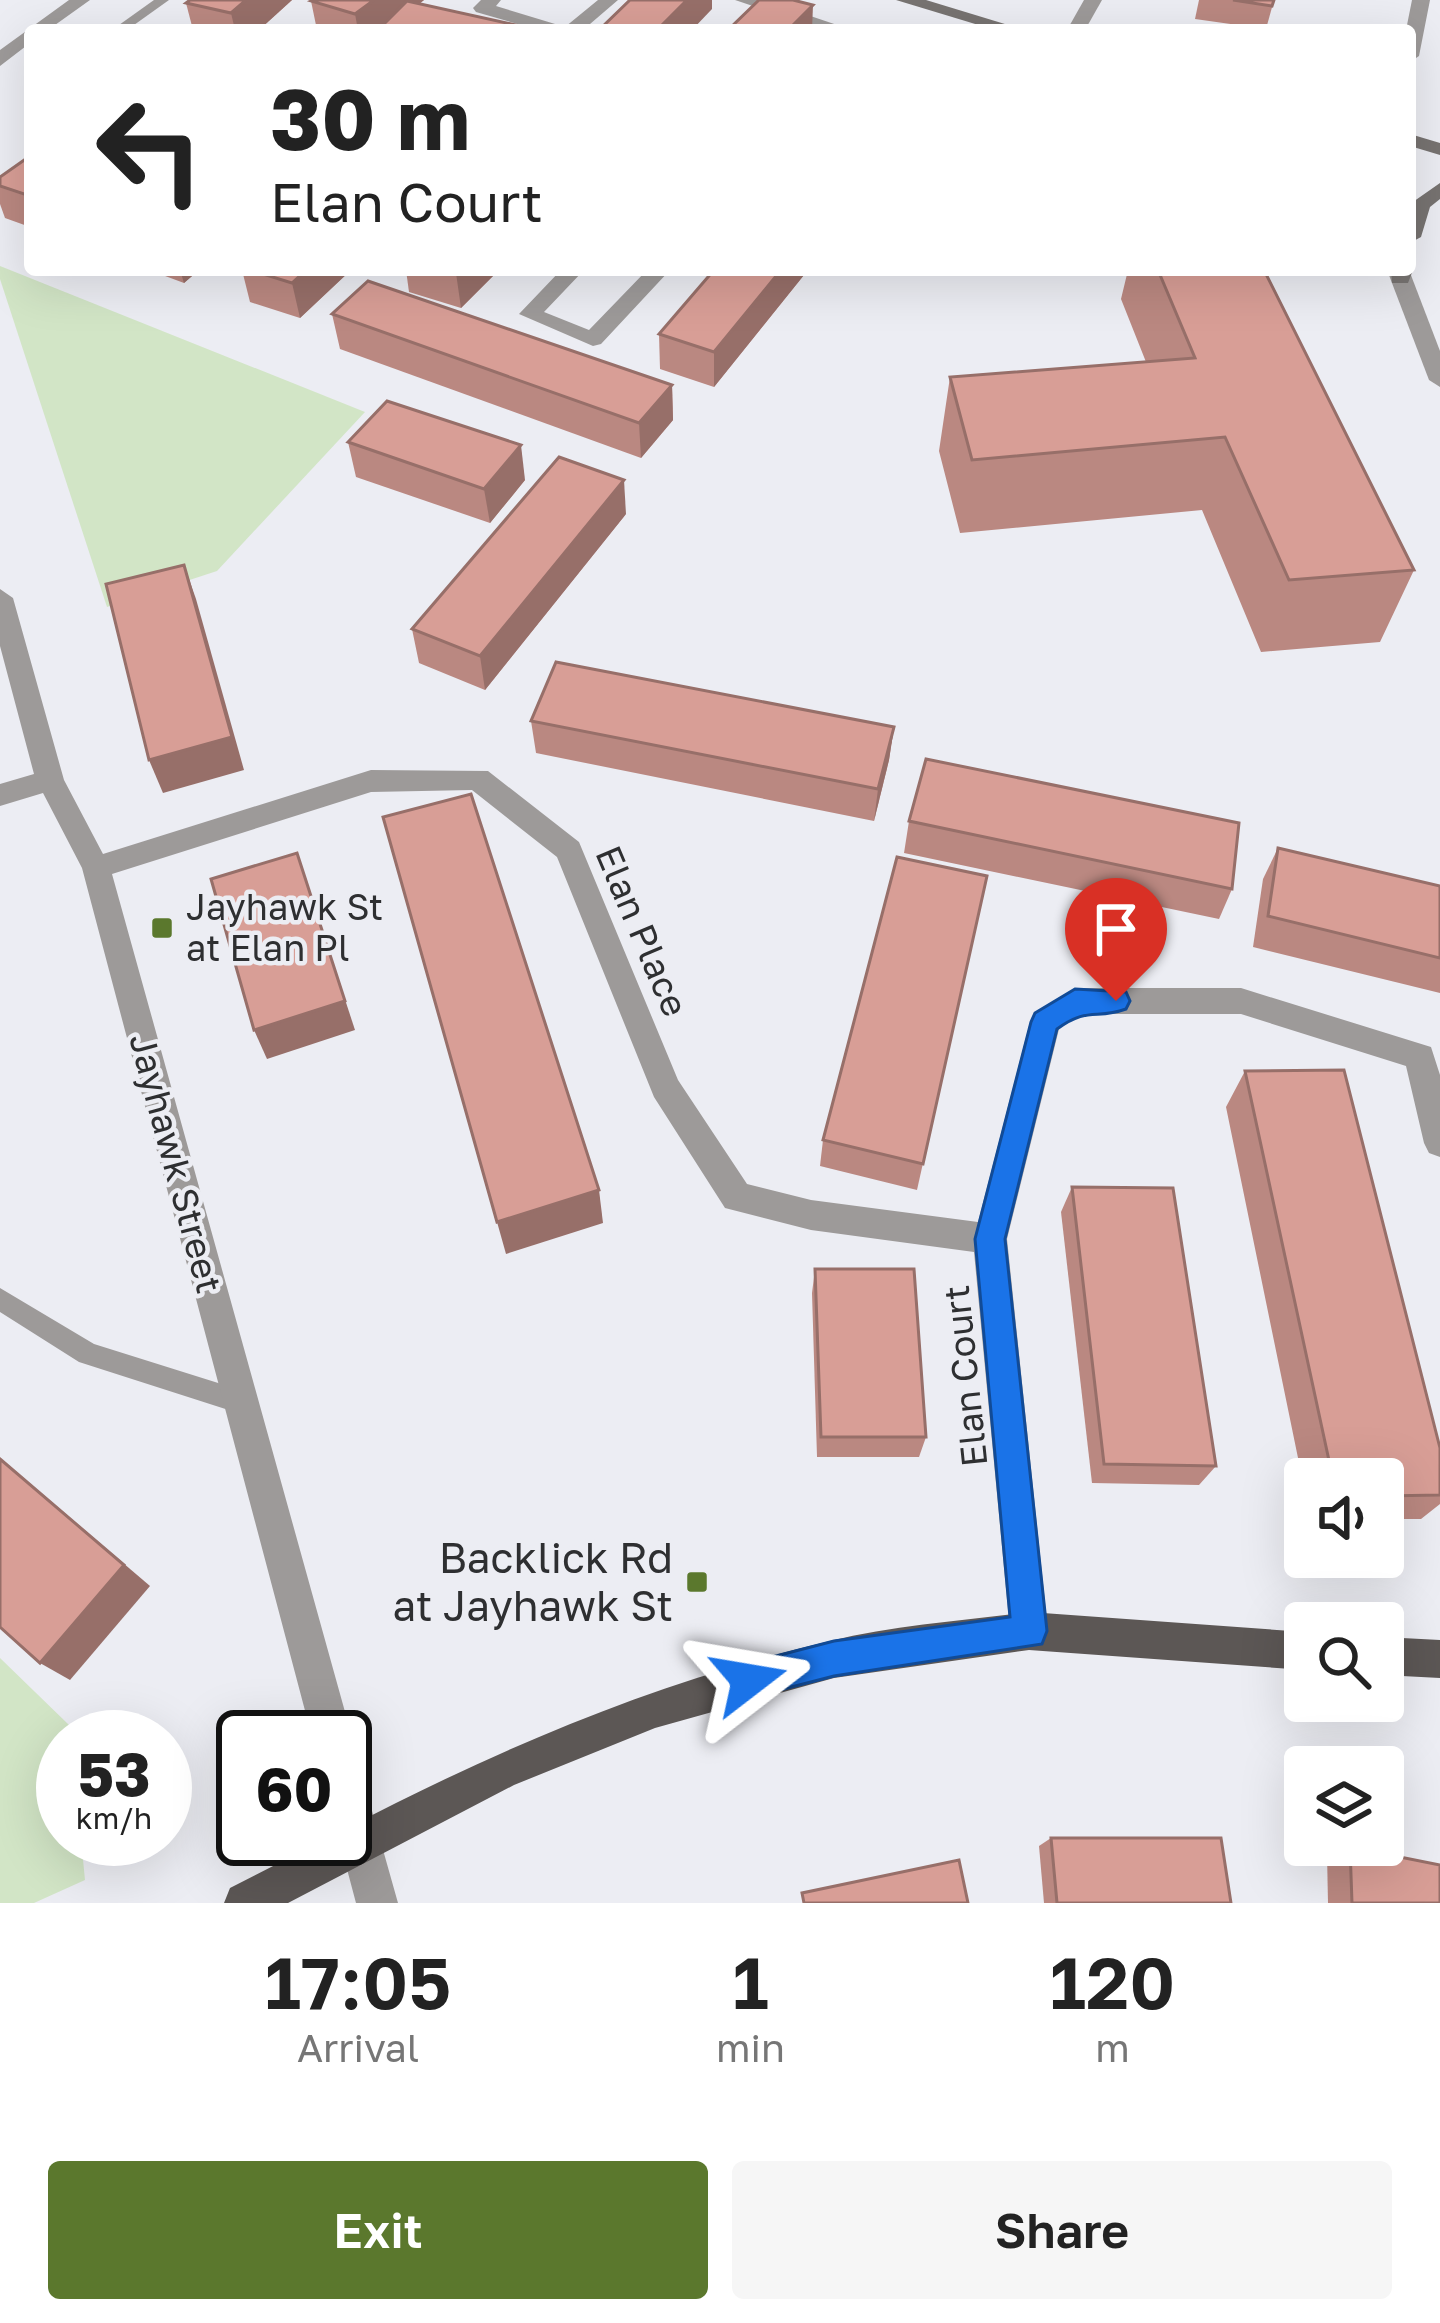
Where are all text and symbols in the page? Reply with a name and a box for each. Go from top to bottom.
text: 30 m [270,68,470,168]
icon: left [72,72,228,228]
text: Elan Court [270,169,543,234]
street label: Elan Place [587,839,698,1022]
pin [1065,878,1167,1001]
place label: Jayhawk St at Elan Pl [186,885,383,969]
icon: arrive [1083,896,1149,962]
marker: Jayhawk St at Elan Pl [149,915,175,941]
street label: Jayhawk Street [121,1028,232,1297]
street label: Elan Court [934,1283,995,1469]
map controls [1284,1458,1404,1866]
button: sound [1284,1458,1404,1578]
place label: Backlick Rd at Jayhawk St [392,1532,673,1630]
marker: Backlick Rd at Jayhawk St [684,1569,710,1595]
button: search [1284,1602,1404,1722]
position arrow [686,1617,812,1743]
speed limit sign: 60 [216,1710,372,1866]
text: 53 [77,1737,151,1809]
button: layers [1284,1746,1404,1866]
text: km/h [76,1800,152,1836]
text: 17:05 [265,1938,451,2025]
text: 1 [732,1938,769,2025]
text: 120 [1050,1938,1175,2025]
text: Arrival [297,2024,419,2071]
text: min [716,2024,785,2071]
text: m [1095,2024,1130,2071]
button: Exit [48,2161,708,2299]
button: Share [732,2161,1392,2299]

